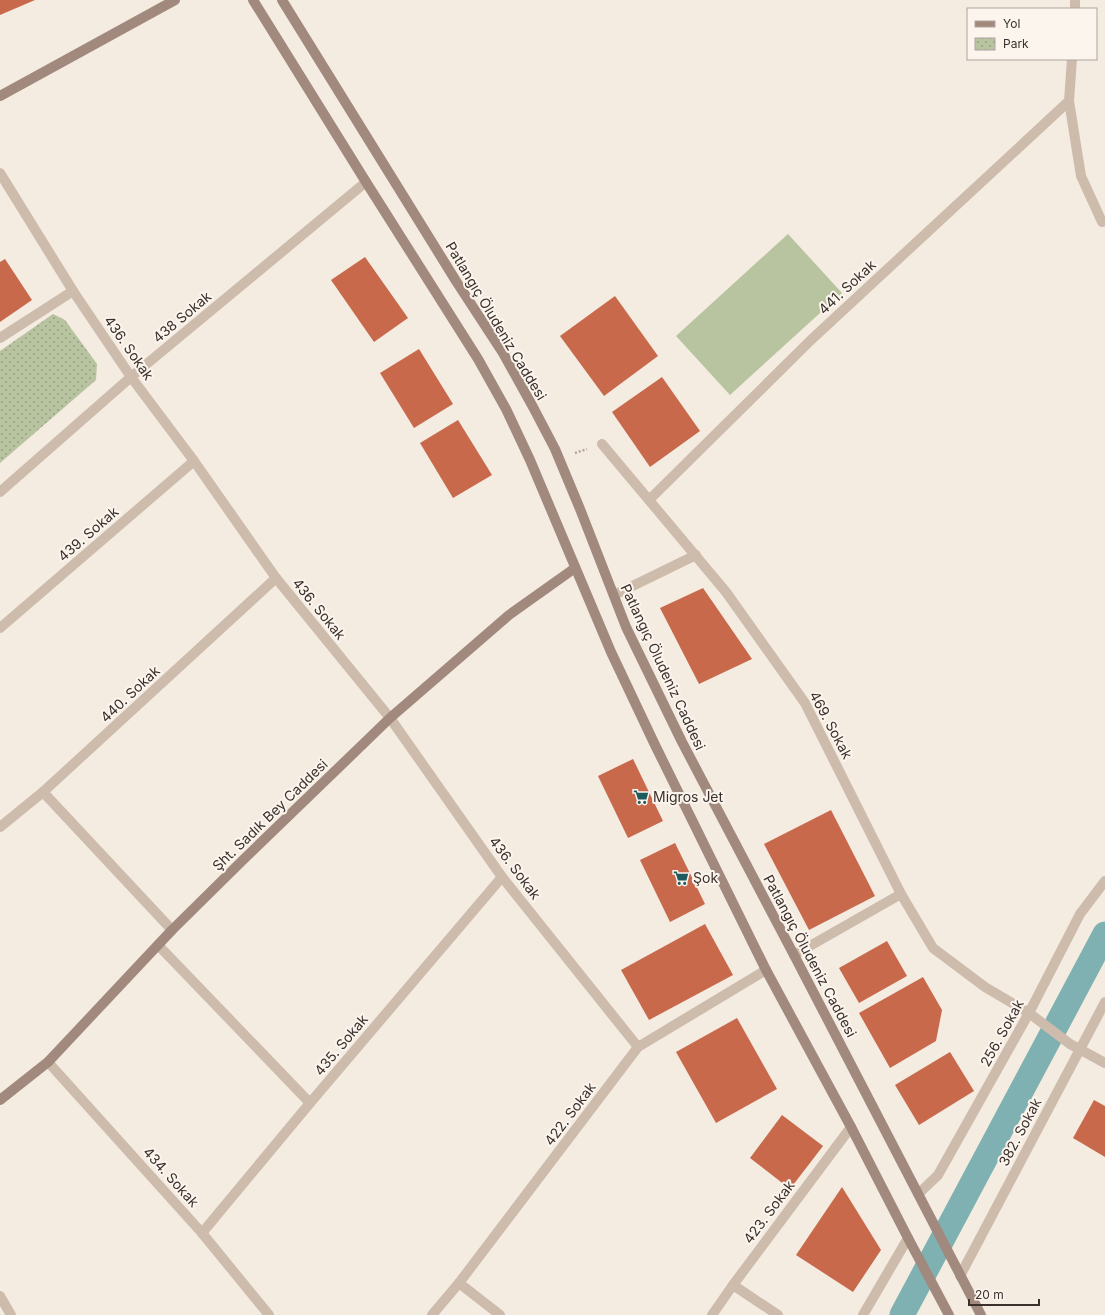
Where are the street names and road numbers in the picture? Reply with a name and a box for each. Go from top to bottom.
street label: Patlangıç Öludeniz Caddesi [442,239,550,403]
street label: 441. Sokak [814,256,879,317]
street label: 438 Sokak [149,287,215,346]
street label: 436. Sokak [101,312,158,383]
street label: 439. Sokak [54,503,122,565]
street label: 436. Sokak [289,574,350,643]
street label: Patlangıç Öludeniz Caddesi [617,581,709,753]
street label: 440. Sokak [96,662,163,725]
street label: 469. Sokak [806,688,857,762]
street label: Şht. Sadık Bey Caddesi [209,755,331,874]
street label: 436. Sokak [486,833,545,903]
street label: Patlangıç Öludeniz Caddesi [760,872,861,1040]
street label: 256. Sokak [976,996,1027,1069]
street label: 435. Sokak [310,1010,371,1079]
street label: 422. Sokak [540,1079,599,1149]
street label: 382. Sokak [995,1095,1045,1169]
street label: 434. Sokak [140,1143,203,1210]
street label: 423. Sokak [739,1177,798,1247]

